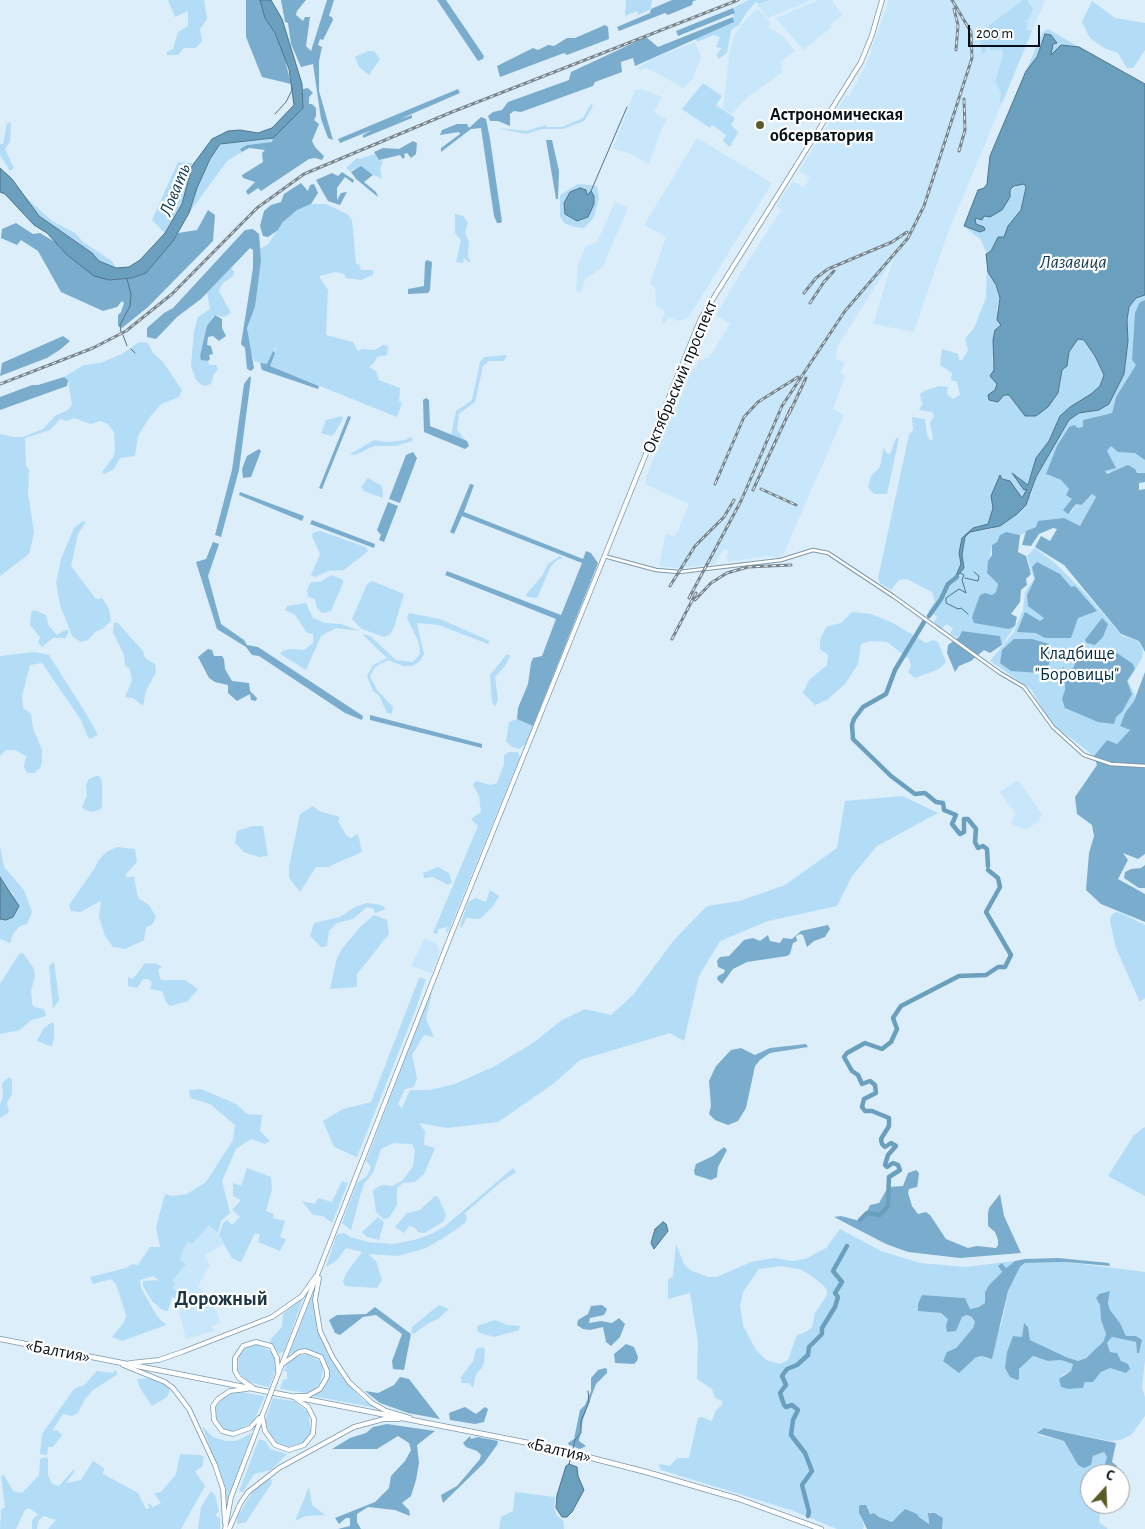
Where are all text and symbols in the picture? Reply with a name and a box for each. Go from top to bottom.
scale bar [970,15,1042,47]
text: 200 m [976,26,1013,41]
place label: Aстрономическая обсерватория [770,104,903,146]
marker: Aстрономическая обсерватория [754,119,766,131]
water label: Ловать [154,160,196,220]
water label: Лазавица [1039,251,1107,273]
street label: Октябрьский проспект [638,297,722,457]
park label: Кладбище "Боровицы" [1035,643,1119,686]
district label: Дорожный [174,1287,268,1311]
street label: «Балтия» [24,1334,92,1368]
street label: «Балтия» [525,1432,593,1468]
north arrow [1080,1464,1130,1514]
text: С [1104,1468,1116,1484]

